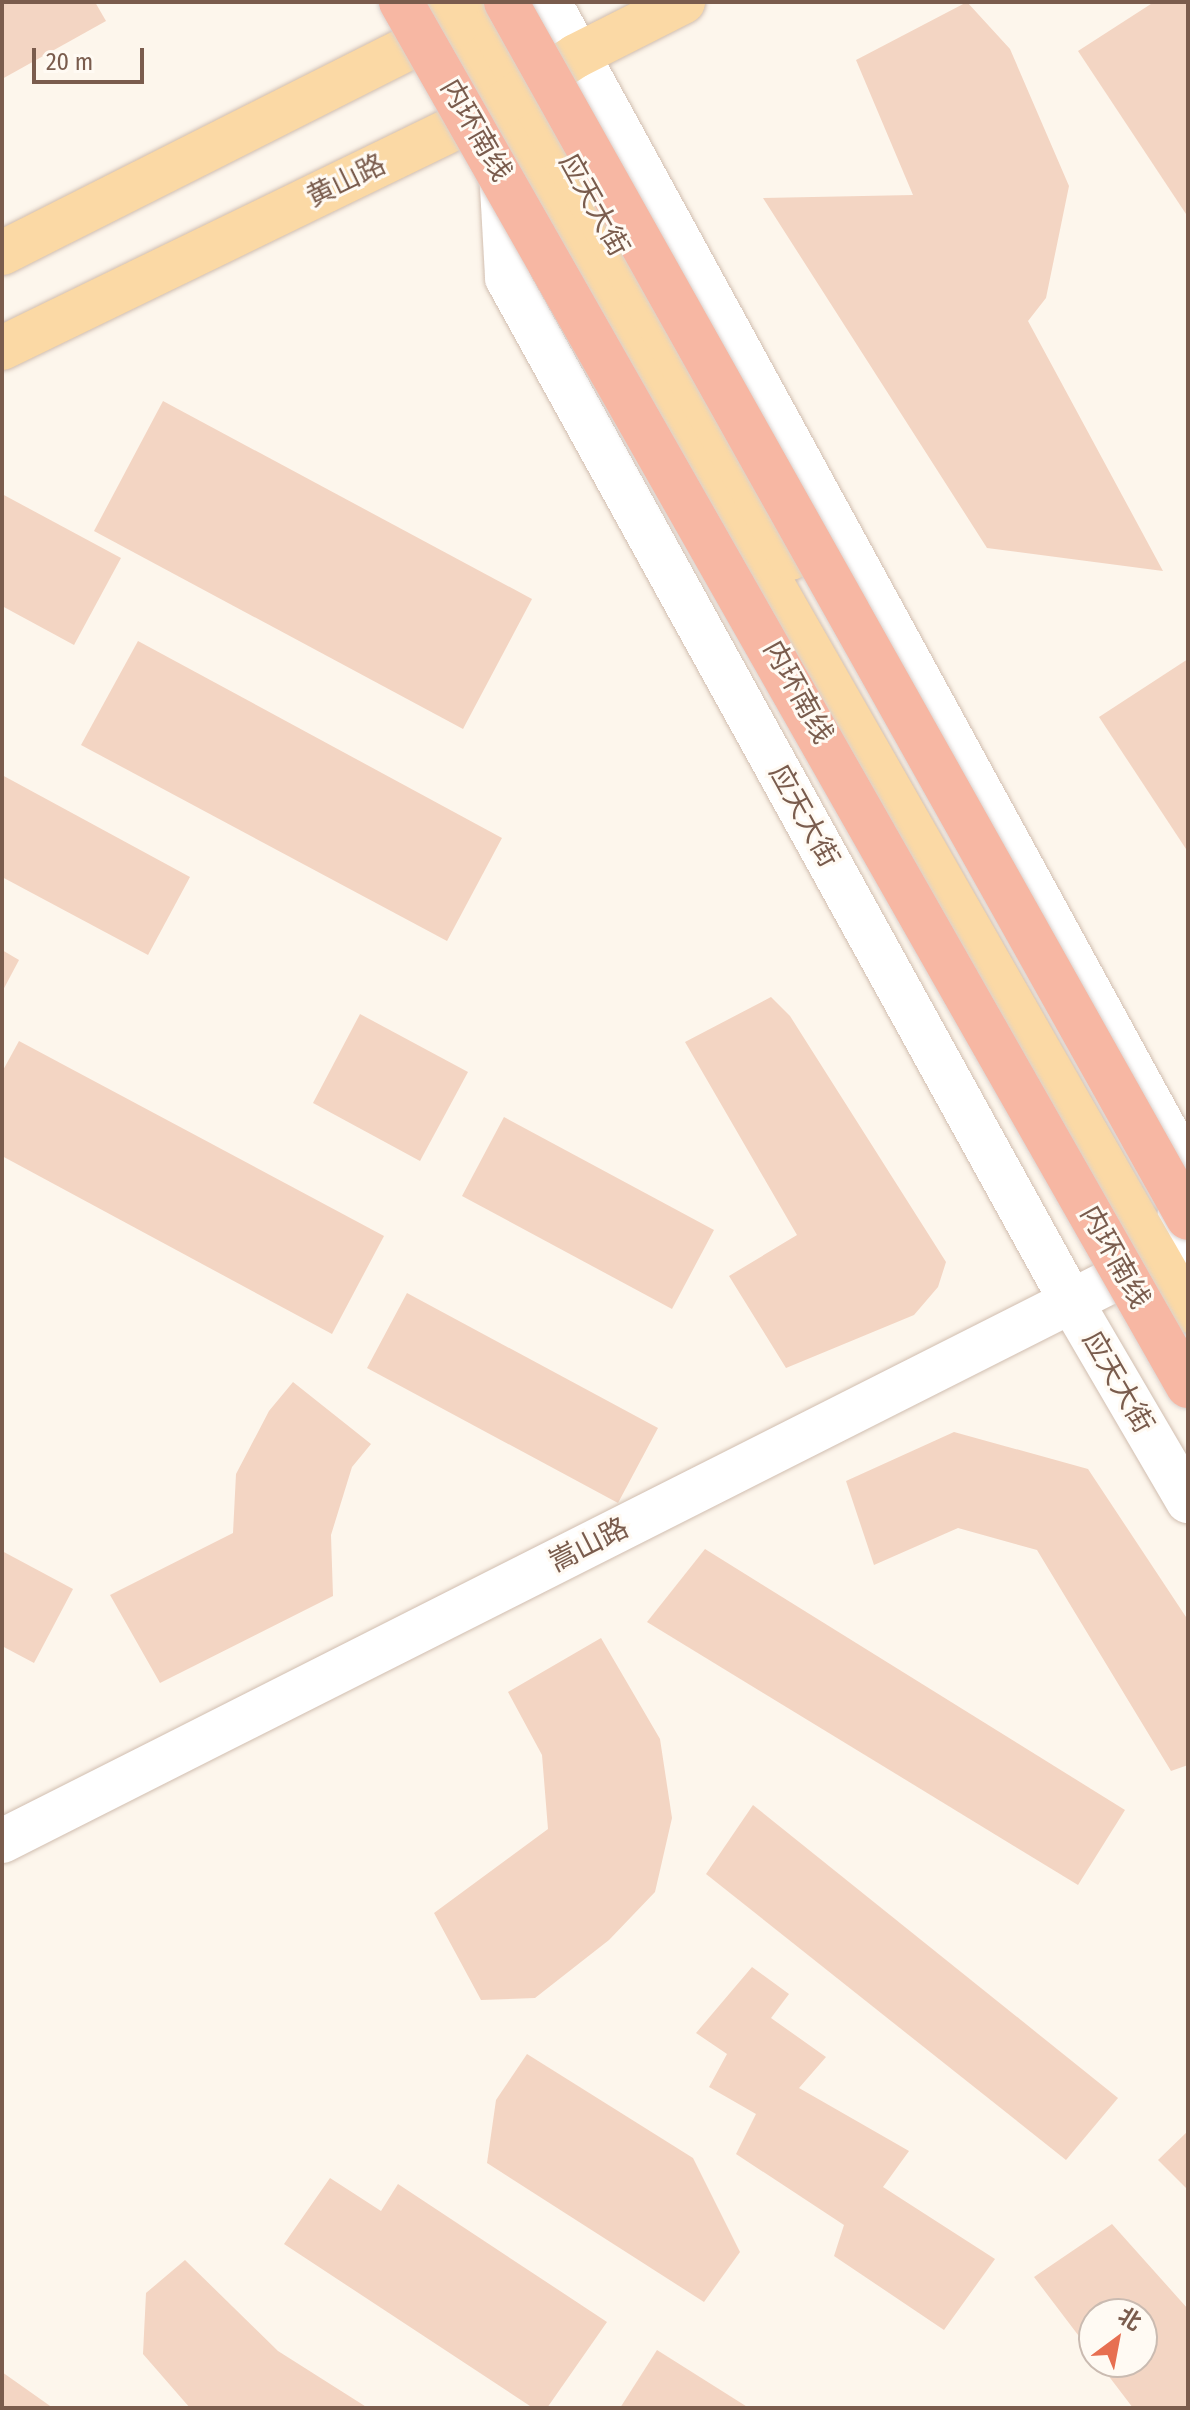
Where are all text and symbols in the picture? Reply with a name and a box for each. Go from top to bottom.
scale bar [36,32,148,82]
text: 20 m [46,48,93,76]
street label: 内环南线 [433,73,519,187]
street label: 黄山路 [301,147,391,215]
street label: 应天大街 [552,148,636,262]
street label: 内环南线 [756,635,840,749]
street label: 应天大街 [762,759,846,873]
street label: 内环南线 [1073,1200,1157,1314]
street label: 应天大街 [1075,1325,1161,1439]
street label: 嵩山路 [544,1511,634,1579]
north arrow [1078,2298,1158,2378]
text: 北 [1113,2302,1146,2336]

